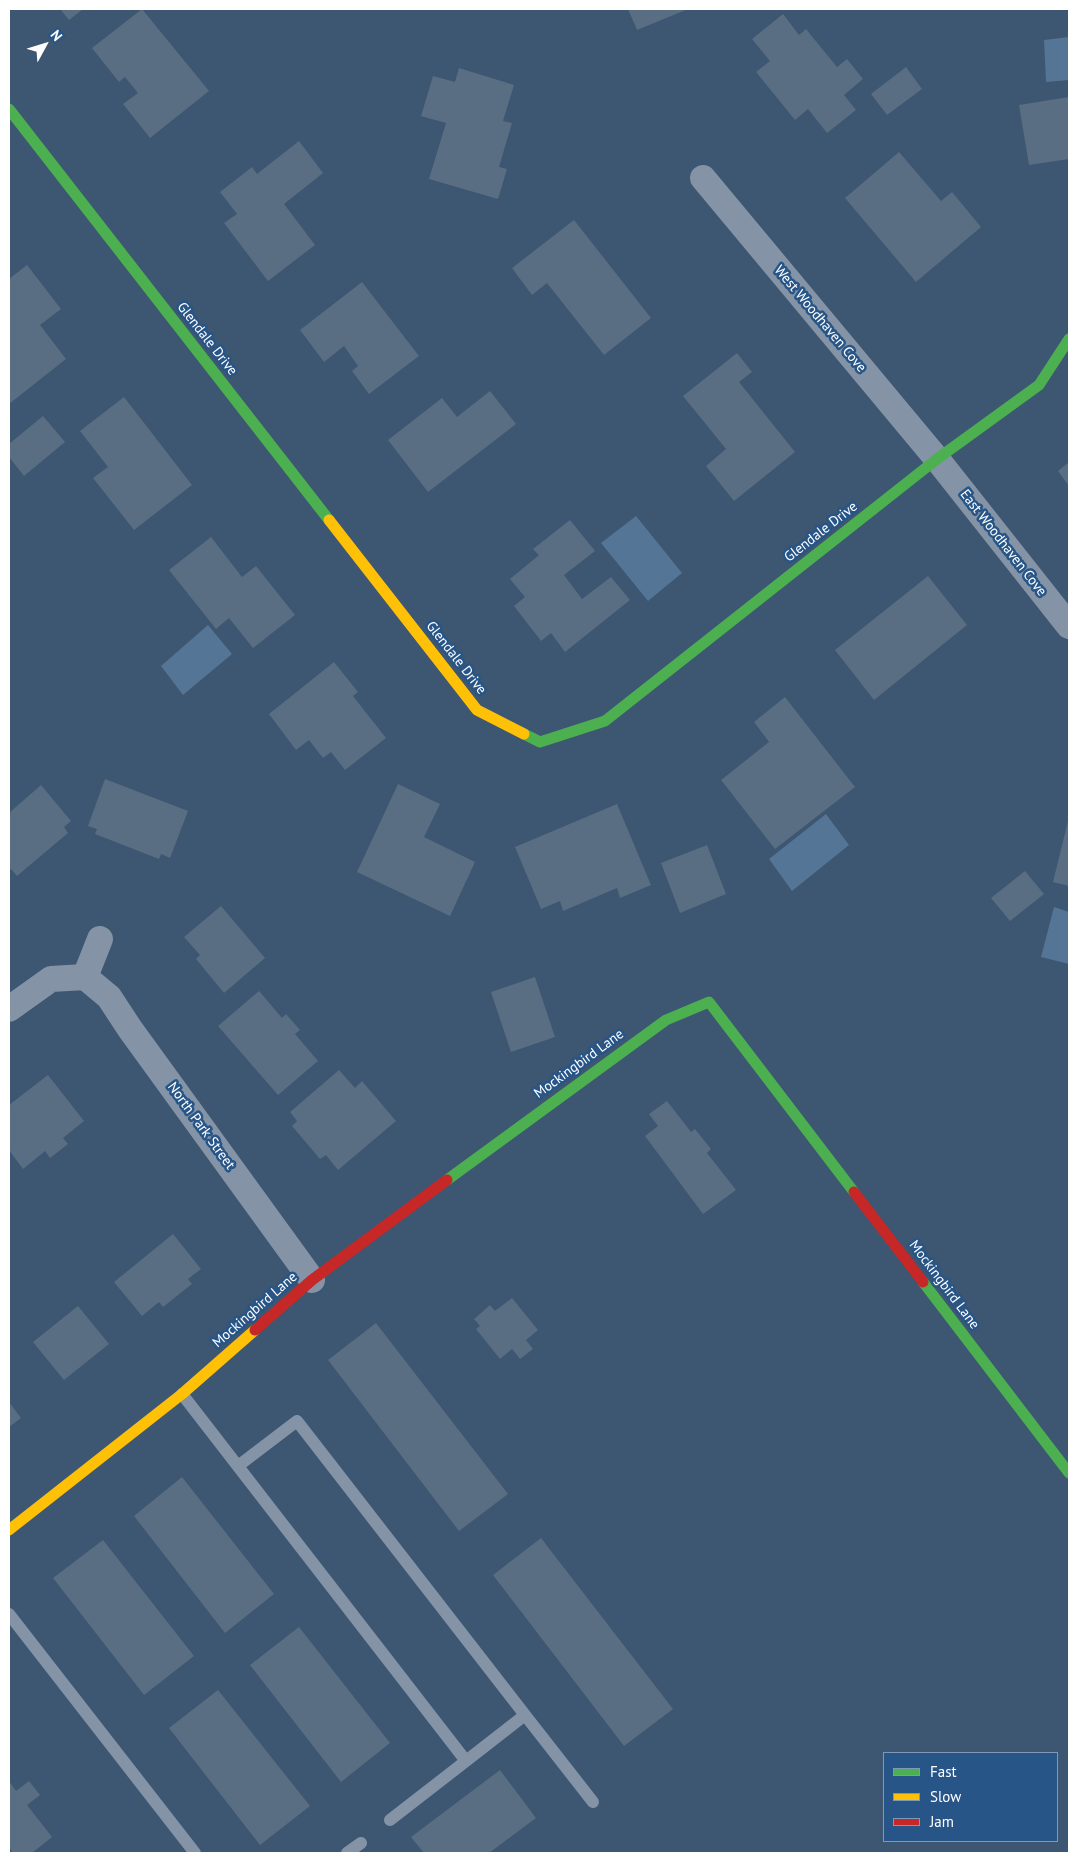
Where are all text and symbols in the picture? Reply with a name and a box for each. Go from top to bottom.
north arrow [20,20,70,70]
text: N [47,26,67,45]
street label: West Woodhaven Cove [770,262,870,376]
street label: Glendale Drive [173,299,241,379]
street label: East Woodhaven Cove [956,486,1050,600]
street label: Glendale Drive [781,498,861,566]
street label: Glendale Drive [422,618,490,698]
street label: Mockingbird Lane [531,1026,627,1102]
street label: North Park Street [164,1079,238,1173]
street label: Mockingbird Lane [905,1237,983,1333]
street label: Mockingbird Lane [209,1269,301,1351]
legend [883,1752,1058,1842]
text: Fast [930,1762,957,1781]
text: Slow [930,1787,961,1806]
text: Jam [930,1812,954,1831]

